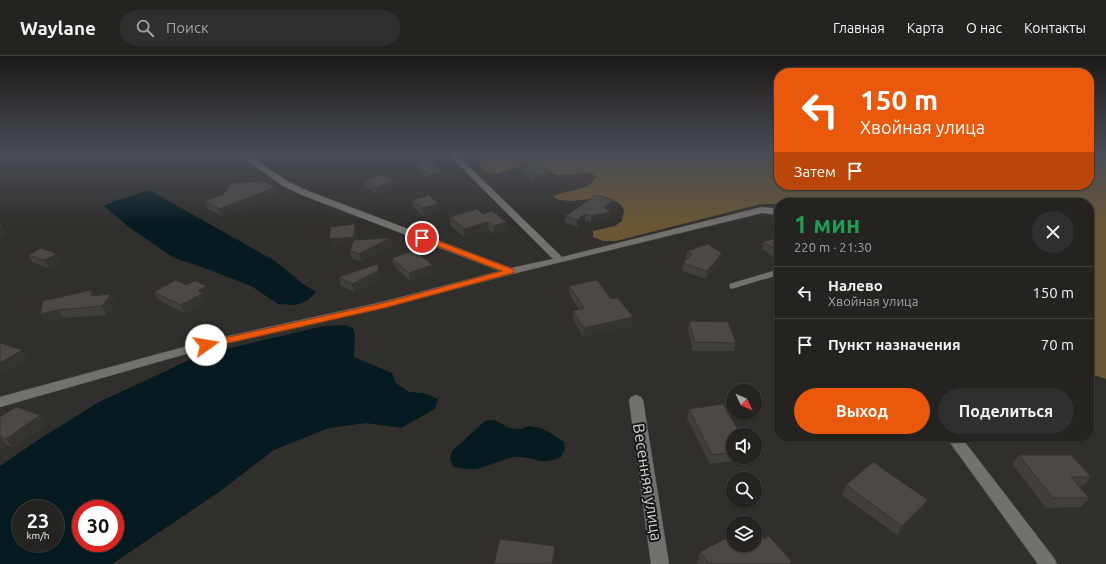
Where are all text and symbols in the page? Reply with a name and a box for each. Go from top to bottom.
search box [120,10,400,46]
text: Waylane [20,17,96,39]
icon: search [134,17,156,39]
text: Поиск [166,19,209,36]
text: Главная [833,20,885,36]
text: Карта [907,20,944,36]
text: О нас [966,20,1002,36]
text: Контакты [1024,20,1086,36]
icon: left [794,84,846,136]
text: 150 m [860,84,938,115]
text: Хвойная улица [860,117,985,137]
icon: arrive [844,160,866,182]
text: Затем [794,163,836,180]
text: 1 мин [794,211,860,238]
button: close [1032,211,1074,253]
pin [405,221,439,255]
icon: arrive [411,227,433,249]
text: 220 m · 21:30 [794,240,872,254]
text: Налево [828,277,883,294]
icon: left [794,282,816,304]
text: 150 m [1032,284,1074,301]
text: Хвойная улица [828,294,918,308]
position arrow [185,324,227,366]
icon: arrive [794,334,816,356]
text: Пункт назначения [828,336,961,353]
text: 70 m [1041,336,1074,353]
north arrow [726,384,762,420]
map controls [726,384,762,552]
button: Выход [794,388,930,434]
button: Поделиться [938,388,1074,434]
street label: Весенняя улица [630,422,666,542]
button: sound [726,428,762,464]
button: search [726,472,762,508]
speed limit sign: 30 [72,500,124,552]
text: 23 [27,509,49,532]
button: layers [726,516,762,552]
text: km/h [26,530,50,541]

